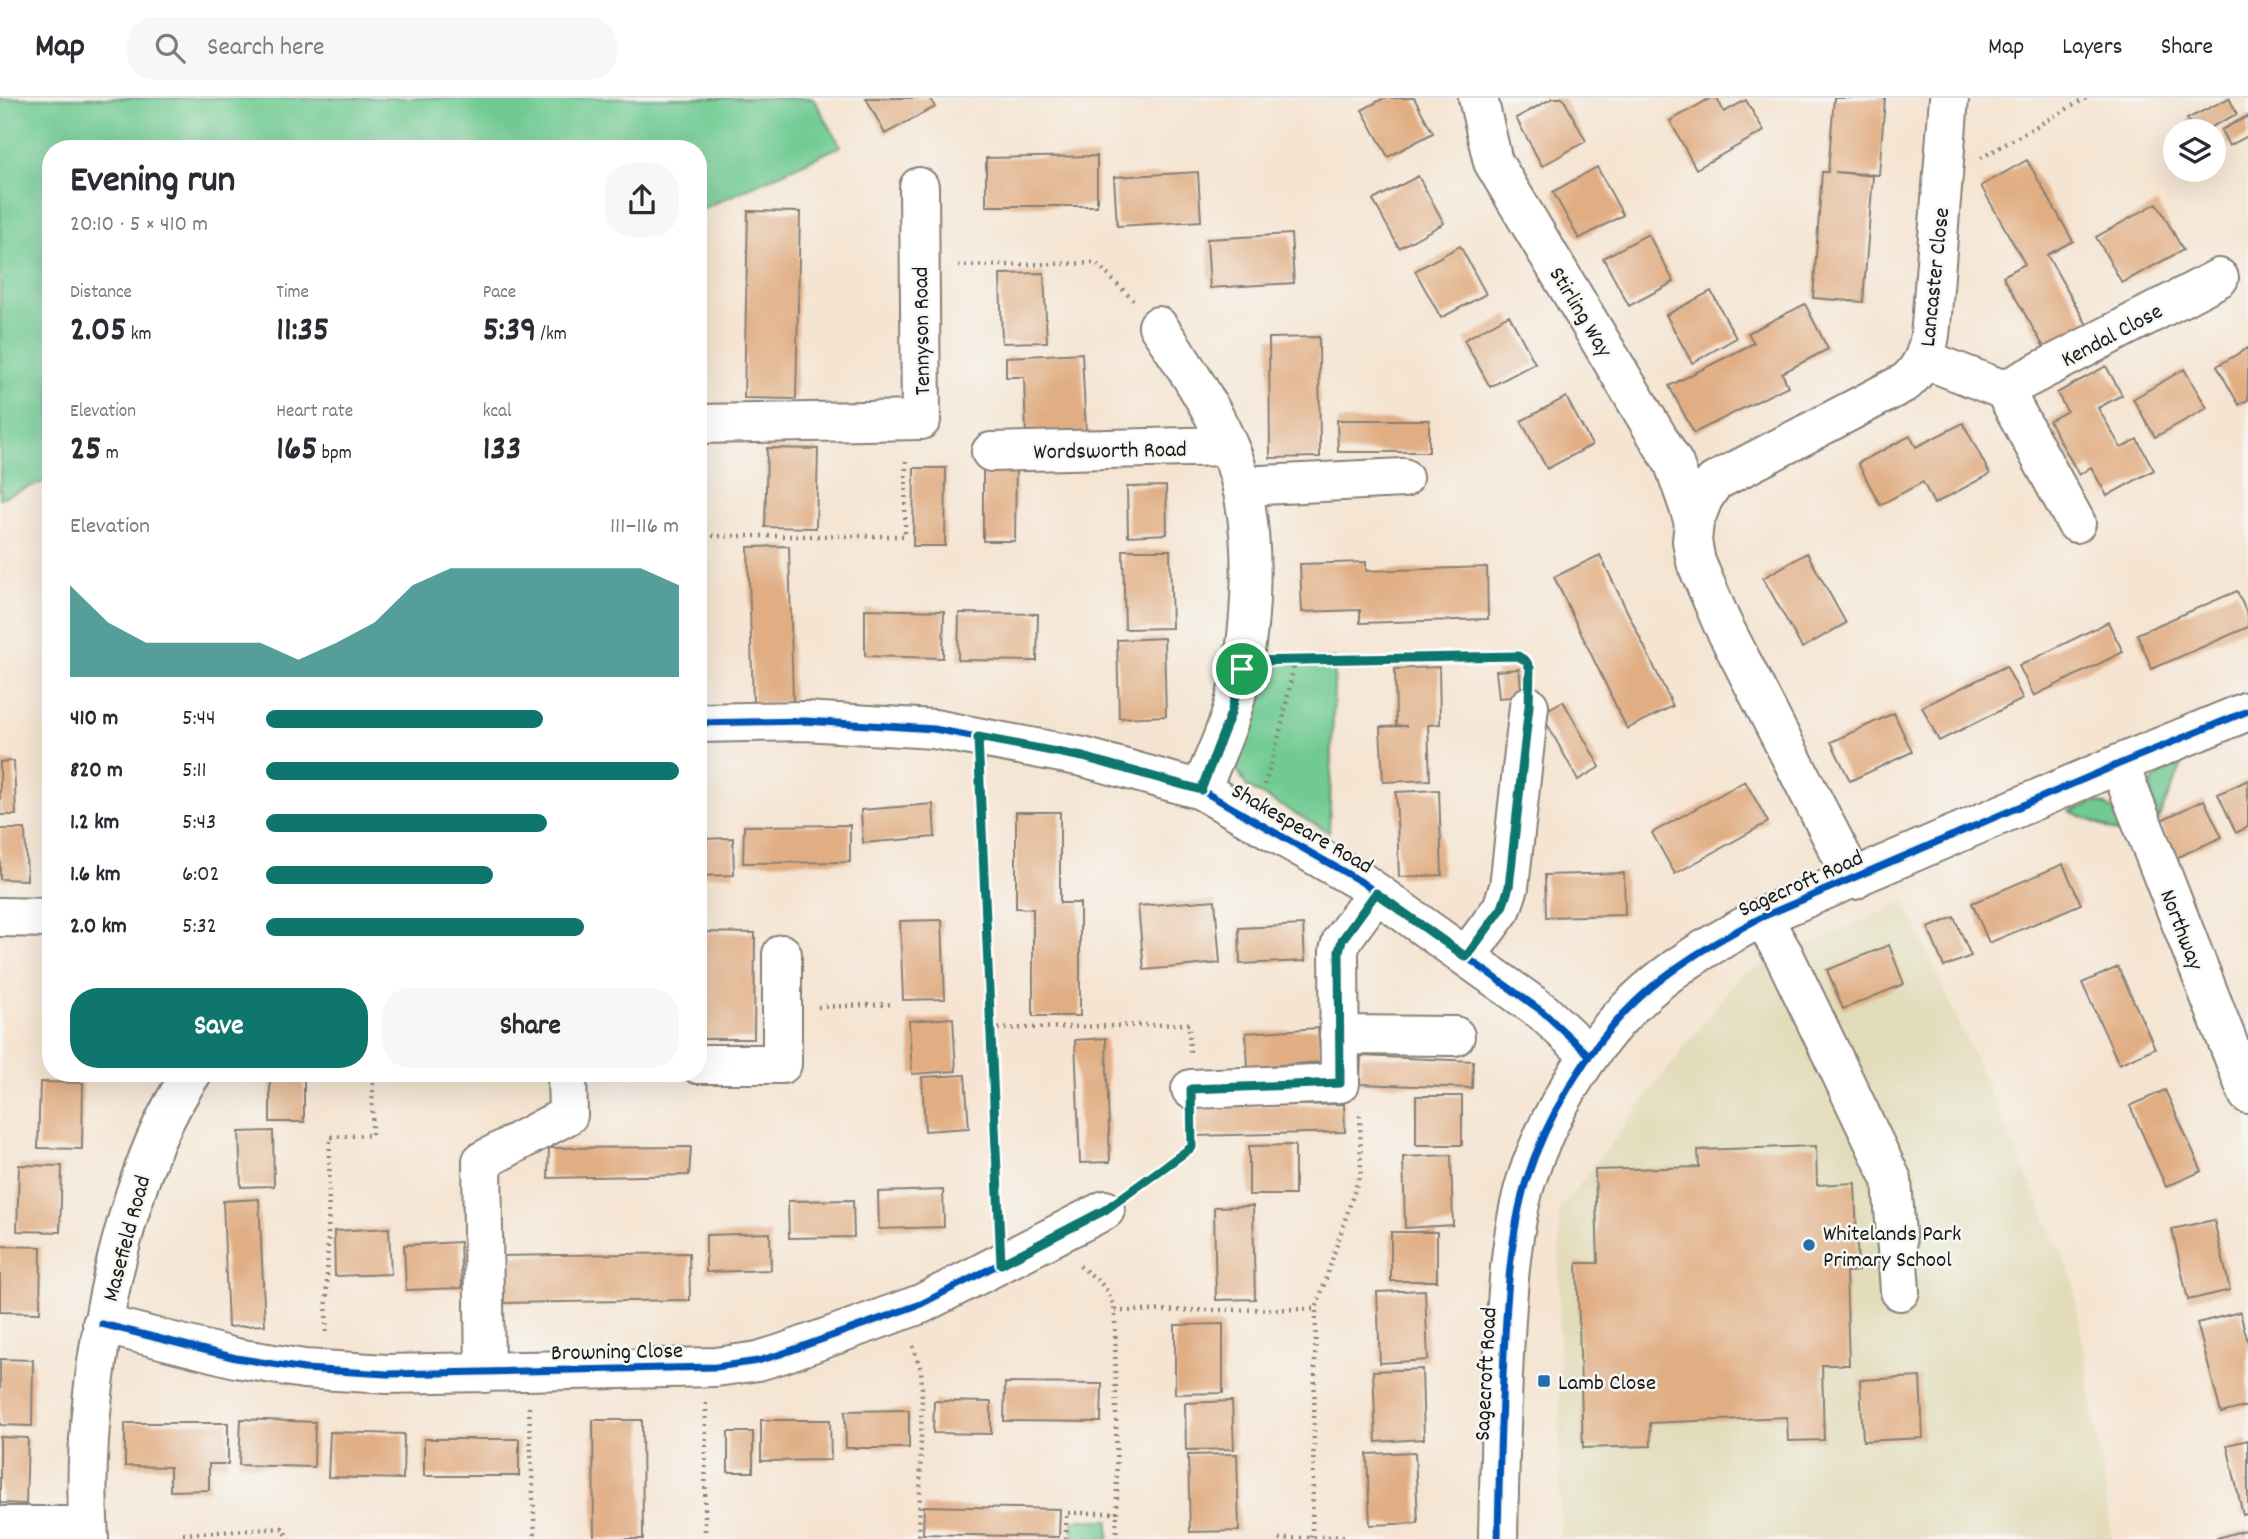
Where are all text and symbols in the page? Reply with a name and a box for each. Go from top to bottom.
search box [127,17,617,80]
text: Map [35,25,85,72]
icon: search [151,29,189,67]
text: Search here [207,30,325,67]
text: Map [1988,31,2024,65]
text: Layers [2062,31,2123,65]
text: Share [2161,31,2213,65]
map controls [2163,119,2226,182]
button: layers [2163,119,2226,182]
text: Evening run [70,155,235,210]
button: share [605,163,679,237]
street label: Lancaster Close [1913,206,1960,349]
text: 20:10 · 5 × 410 m [70,209,208,242]
street label: Stirling Way [1539,261,1619,365]
street label: Tennyson Road [906,266,941,396]
text: Distance [70,280,132,307]
text: Time [276,280,309,307]
text: Pace [483,280,516,307]
street label: Kendal Close [2056,297,2169,378]
text: 2.05 [70,307,126,357]
text: 11:35 [276,307,329,357]
text: 5:39 [483,307,536,357]
text: km [126,322,152,349]
text: /km [536,322,567,349]
text: Elevation [70,399,136,426]
text: Heart rate [276,399,353,426]
text: kcal [483,399,512,426]
text: 25 [70,426,102,476]
text: 165 [276,426,317,476]
text: 133 [483,426,521,476]
street label: Wordsworth Road [1033,435,1187,470]
text: m [102,441,119,468]
text: bpm [317,441,352,468]
text: Elevation [70,511,150,544]
text: 111–116 m [610,511,679,544]
pin [1212,639,1272,699]
icon: arrive [1223,650,1261,688]
text: 410 m [70,703,118,736]
text: 5:44 [182,703,216,736]
text: 820 m [70,755,123,788]
text: 5:11 [182,755,207,788]
street label: Shakespeare Road [1224,776,1378,884]
text: 1.2 km [70,807,119,840]
text: 5:43 [182,807,216,840]
street label: Sagecroft Road [1734,843,1869,928]
text: 1.6 km [70,859,121,892]
text: 6:02 [182,859,220,892]
street label: Northway [2149,885,2210,976]
text: 2.0 km [70,911,127,944]
text: 5:32 [182,911,217,944]
button: Save [70,988,368,1068]
button: Share [382,988,679,1068]
street label: Masefield Road [96,1172,161,1306]
place label: Whitelands Park Primary School [1823,1219,1961,1278]
marker: Whitelands Park Primary School [1801,1237,1817,1253]
street label: Sagecroft Road [1468,1306,1507,1442]
street label: Browning Close [551,1336,683,1371]
place label: Lamb Close [1558,1368,1656,1401]
marker: Lamb Close [1536,1373,1552,1389]

